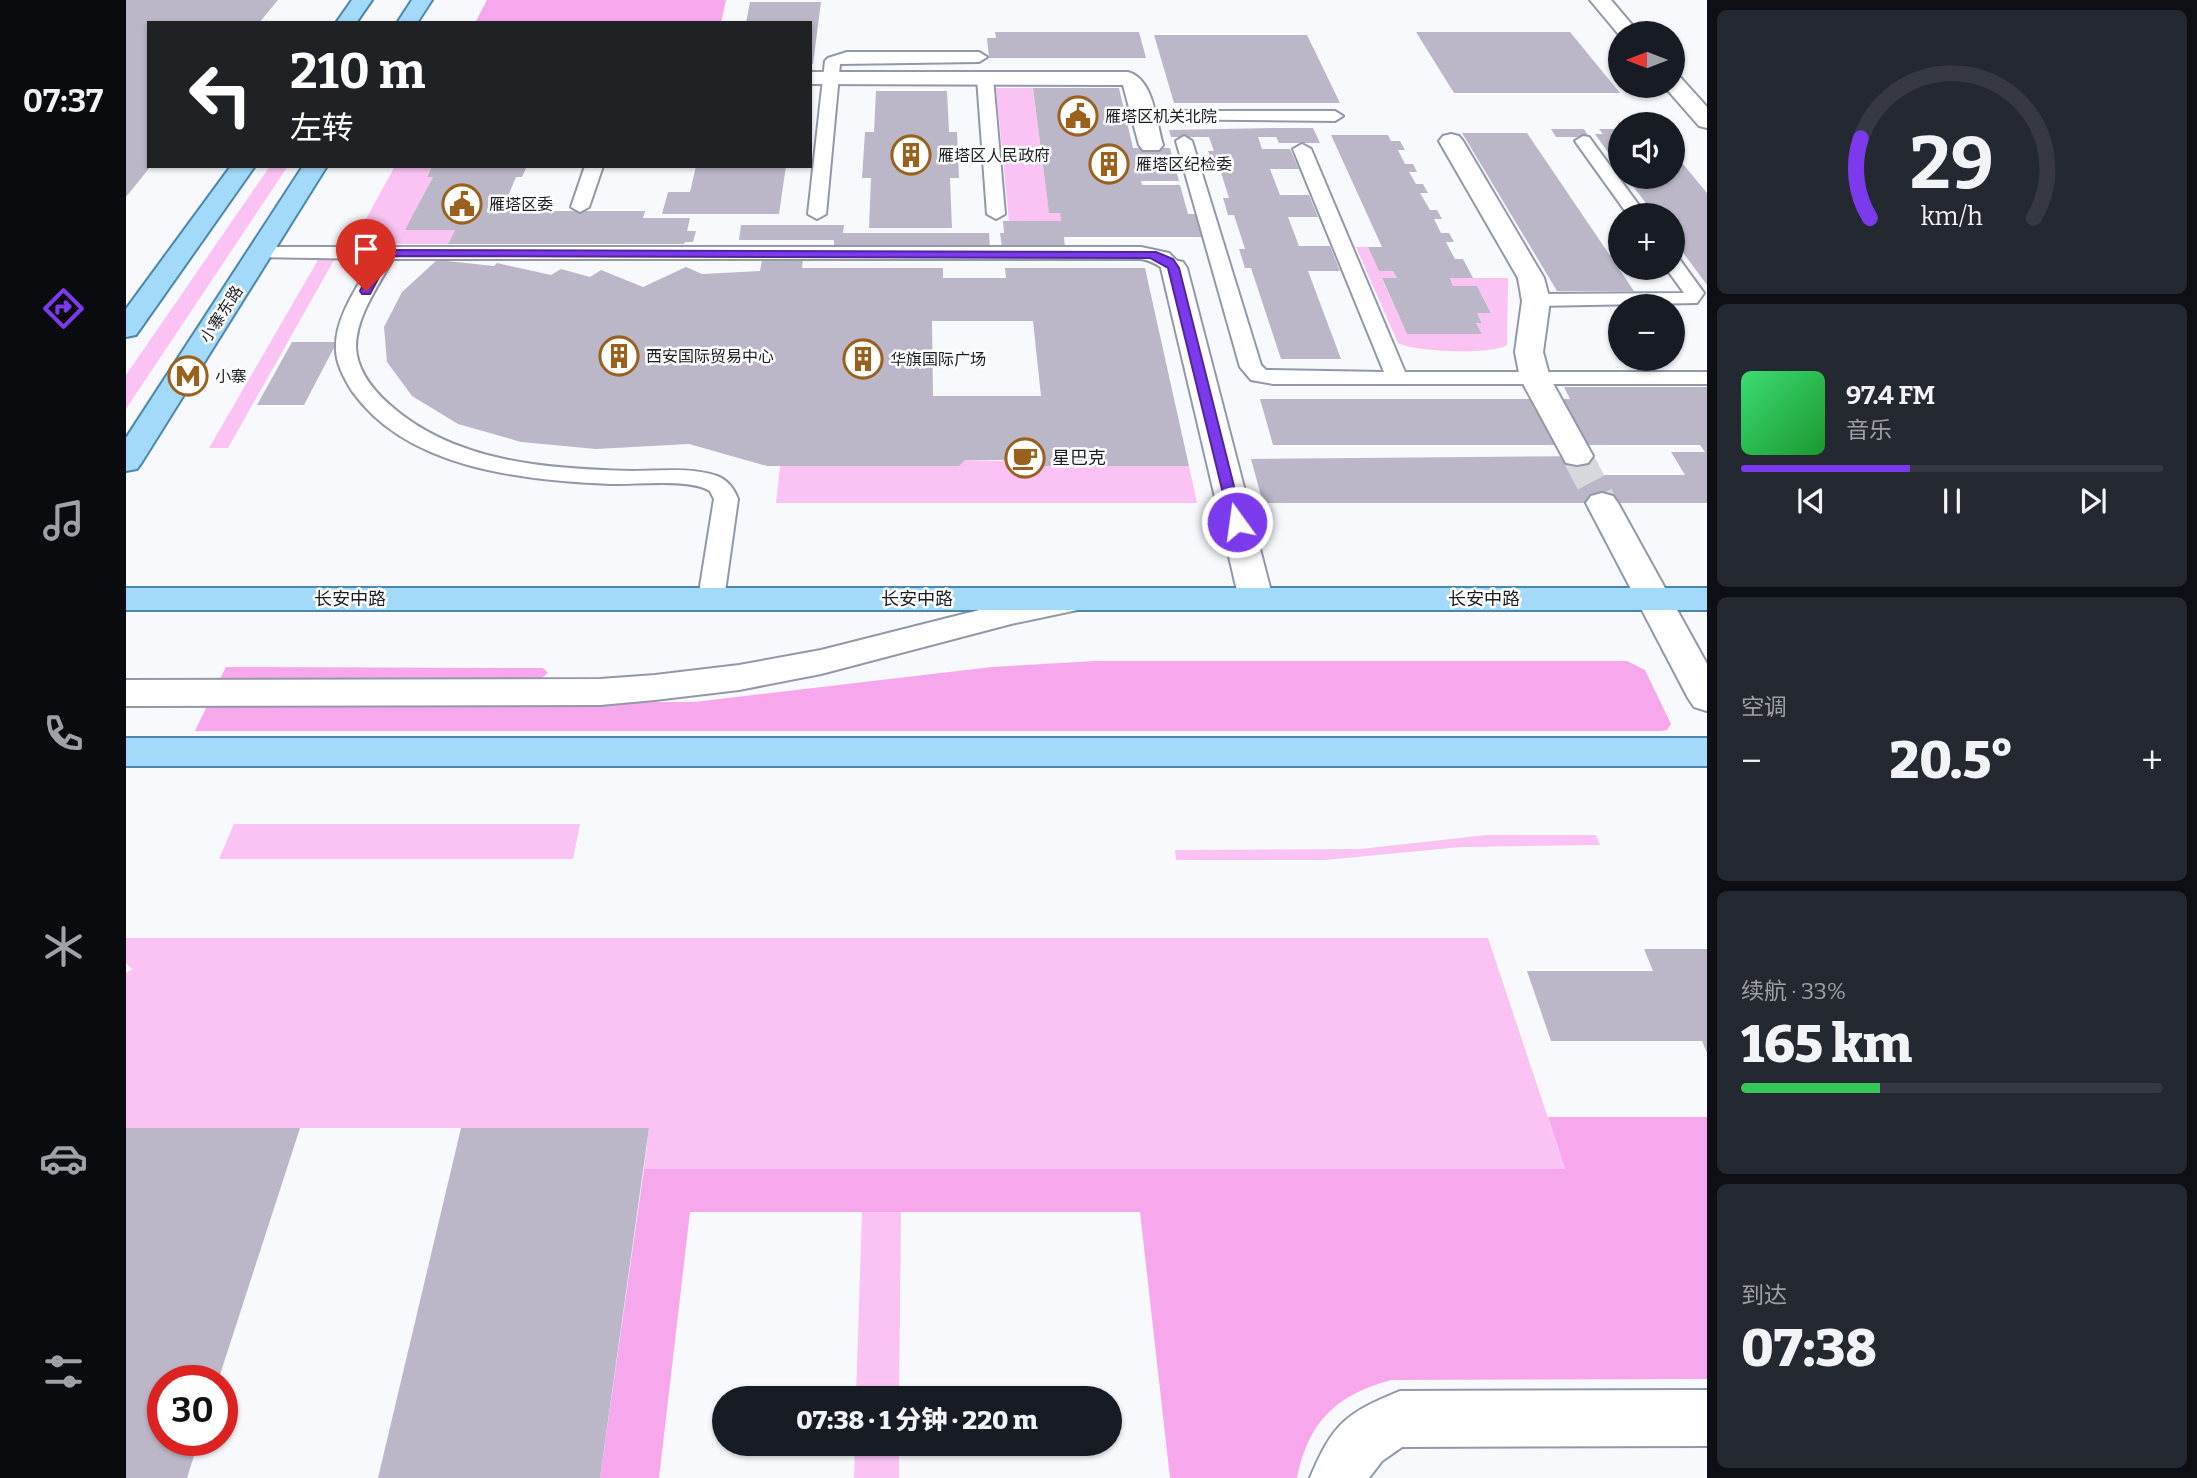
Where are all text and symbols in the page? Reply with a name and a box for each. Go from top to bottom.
north arrow [1608,21,1685,98]
map controls [1608,21,1685,371]
text: 210 m [290,42,425,101]
icon: left [175,49,266,140]
text: 07:37 [23,82,103,120]
public building icon: 雁塔区机关北院 [1057,95,1099,137]
place label: 雁塔区机关北院 [1105,107,1217,126]
text: 左转 [290,109,354,147]
button: sound [1608,112,1685,189]
text: 29 [1910,120,1994,207]
building icon: 雁塔区人民政府 [890,134,932,176]
building icon: 雁塔区纪检委 [1088,143,1130,185]
place label: 雁塔区人民政府 [938,146,1050,165]
place label: 雁塔区纪检委 [1136,155,1232,174]
public building icon: 雁塔区委 [441,183,483,225]
place label: 雁塔区委 [489,195,553,214]
text: km/h [1921,202,1983,232]
button: + [1608,203,1685,280]
pin [336,219,396,291]
icon: arrive [347,230,385,268]
street label: 小寨东路 [196,282,247,346]
icon: directions [39,284,88,333]
button: − [1608,294,1685,371]
building icon: 西安国际贸易中心 [598,335,640,377]
building icon: 华旗国际广场 [842,338,884,380]
place label: 西安国际贸易中心 [646,347,774,366]
place label: 华旗国际广场 [890,350,986,369]
metro station icon: 小寨 [167,355,209,397]
place label: 小寨 [215,367,247,386]
text: 97.4 FM [1846,380,1935,411]
text: 音乐 [1846,416,1892,444]
cafe icon: 星巴克 [1004,437,1046,479]
place label: 星巴克 [1052,447,1106,469]
icon: previous [1792,482,1830,520]
icon: pause [1933,482,1971,520]
icon: next [2074,482,2112,520]
position arrow [1200,485,1274,559]
icon: music [39,496,88,545]
street label: 长安中路 [314,588,386,610]
street label: 长安中路 [881,588,953,610]
street label: 长安中路 [1448,588,1520,610]
text: 空调 [1741,693,1787,721]
icon: phone [39,709,88,758]
text: 20.5° [1889,729,2014,792]
text: − [1741,738,1762,784]
text: + [2141,738,2163,784]
icon: climate [39,922,88,971]
text: 续航 · 33% [1741,977,1846,1005]
text: 165 km [1741,1013,1912,1076]
icon: car [39,1134,88,1183]
text: 到达 [1741,1281,1787,1309]
text: 07:38 [1741,1317,1877,1380]
icon: filters [39,1347,88,1396]
speed limit sign: 30 [147,1365,238,1456]
text: 07:38 · 1 分钟 · 220 m [796,1405,1038,1436]

